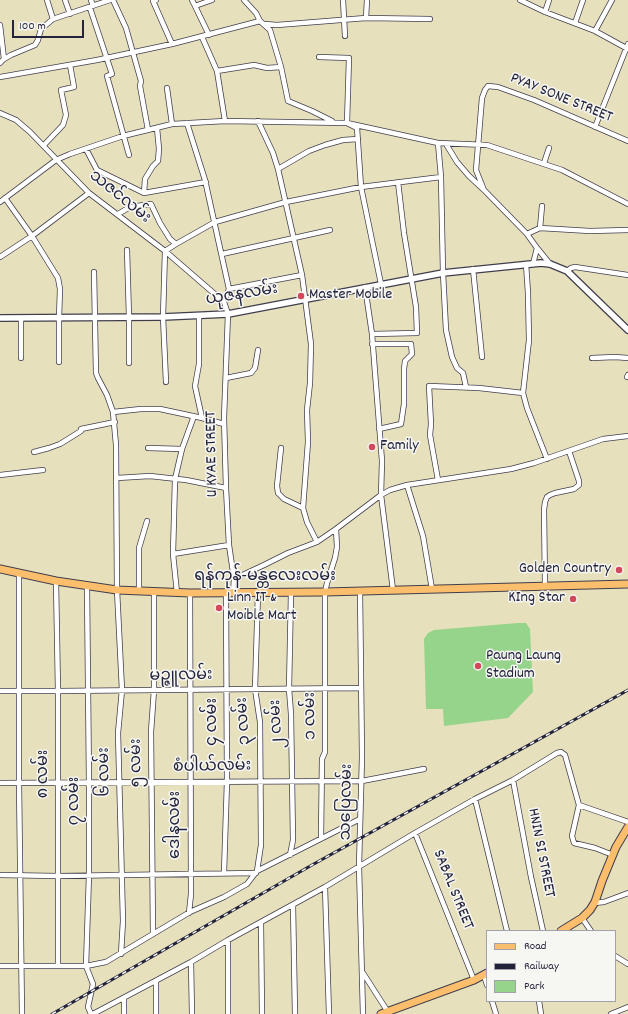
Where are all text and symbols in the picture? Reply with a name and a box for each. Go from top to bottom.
scale bar [14,12,86,38]
text: 100 m [19,18,46,35]
street label: PYAY SONE STREET [507,70,615,128]
street label: သဇင်လမ်း [84,167,154,229]
street label: ယုဇနလမ်း [205,281,279,311]
place label: Master Mobile [309,286,392,306]
marker: Master Mobile [296,291,306,301]
street label: U KYAE STREET [203,411,223,497]
place label: Family [380,437,419,457]
marker: Family [367,442,377,452]
place label: Golden Country [519,560,611,580]
marker: Golden Country [614,565,624,575]
street label: ရန်ကုန်-မန္တလေးလမ်း [194,568,336,588]
place label: Linn IT & Moible Mart [227,589,297,627]
place label: KIng Star [508,589,565,609]
marker: KIng Star [568,594,578,604]
marker: Linn IT & Moible Mart [214,603,224,613]
place label: Paung Laung Stadium [486,647,561,685]
marker: Paung Laung Stadium [473,661,483,671]
street label: မဉ္ဇူလမ်း [149,667,213,687]
street label: ၁ လမ်း [302,692,322,740]
street label: ၃ လမ်း [234,696,256,746]
street label: ၄ လမ်း [204,698,224,746]
street label: ၂ လမ်း [267,699,289,749]
street label: ၅ လမ်း [128,738,148,788]
street label: ၆ လမ်း [96,747,116,797]
street label: ၈ လမ်း [35,750,55,798]
street label: စံပါယ်လမ်း [173,758,251,778]
street label: သပြေလမ်း [338,763,358,841]
street label: ၇ လမ်း [66,777,86,825]
street label: ဒေါနလမ်း [167,791,187,859]
street label: HNIN SI STREET [522,807,558,899]
street label: SABAL STREET [427,847,477,933]
legend [486,930,616,1002]
text: Road [524,938,546,955]
text: Railway [524,958,559,975]
text: Park [524,978,544,995]

